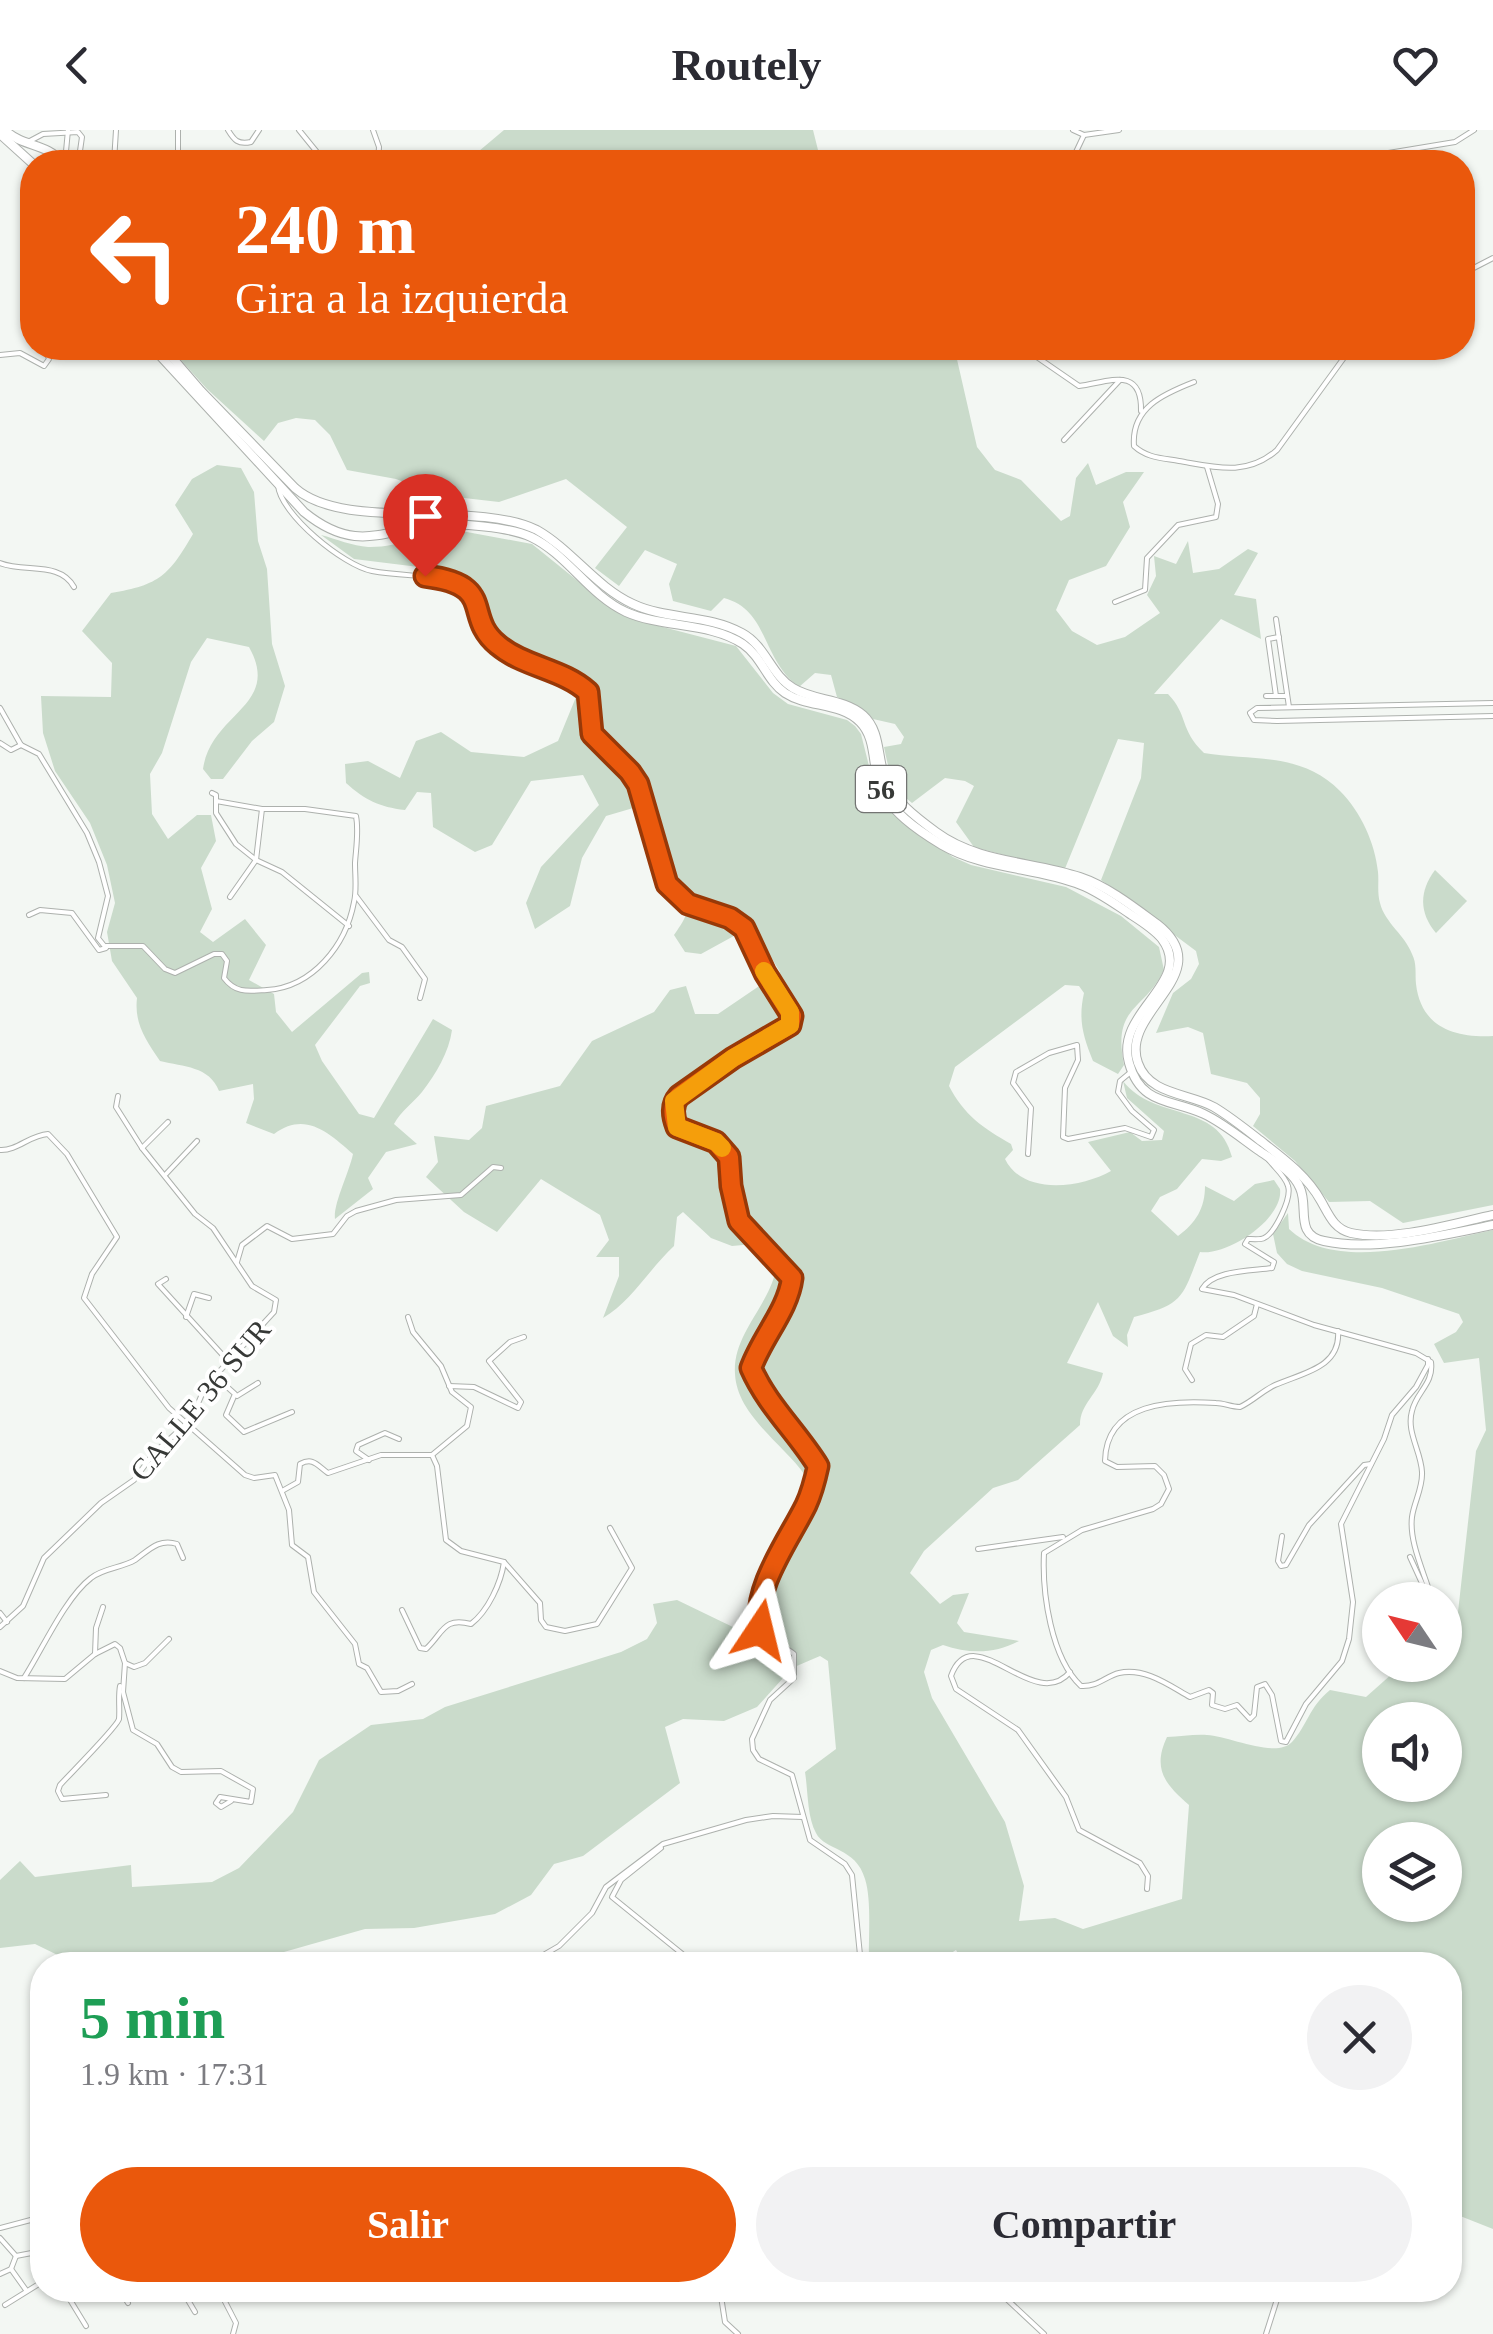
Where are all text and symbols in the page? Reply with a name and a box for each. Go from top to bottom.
icon: back [50,38,105,93]
icon: heart [1388,38,1443,93]
text: Routely [672,40,822,90]
icon: left [70,190,200,320]
text: 240 m [235,191,416,268]
text: Gira a la izquierda [235,273,569,323]
pin [383,474,468,577]
icon: arrive [398,489,453,544]
road number: 56 [856,766,906,812]
street label: CALLE 36 SUR [123,1313,277,1487]
position arrow [708,1578,812,1682]
north arrow [1362,1582,1462,1682]
map controls [1362,1582,1462,1922]
button: sound [1362,1702,1462,1802]
button: layers [1362,1822,1462,1922]
text: 5 min [80,1985,225,2051]
button: close [1307,1985,1412,2090]
text: 1.9 km · 17:31 [80,2056,268,2092]
button: Salir [80,2167,736,2282]
button: Compartir [756,2167,1412,2282]

